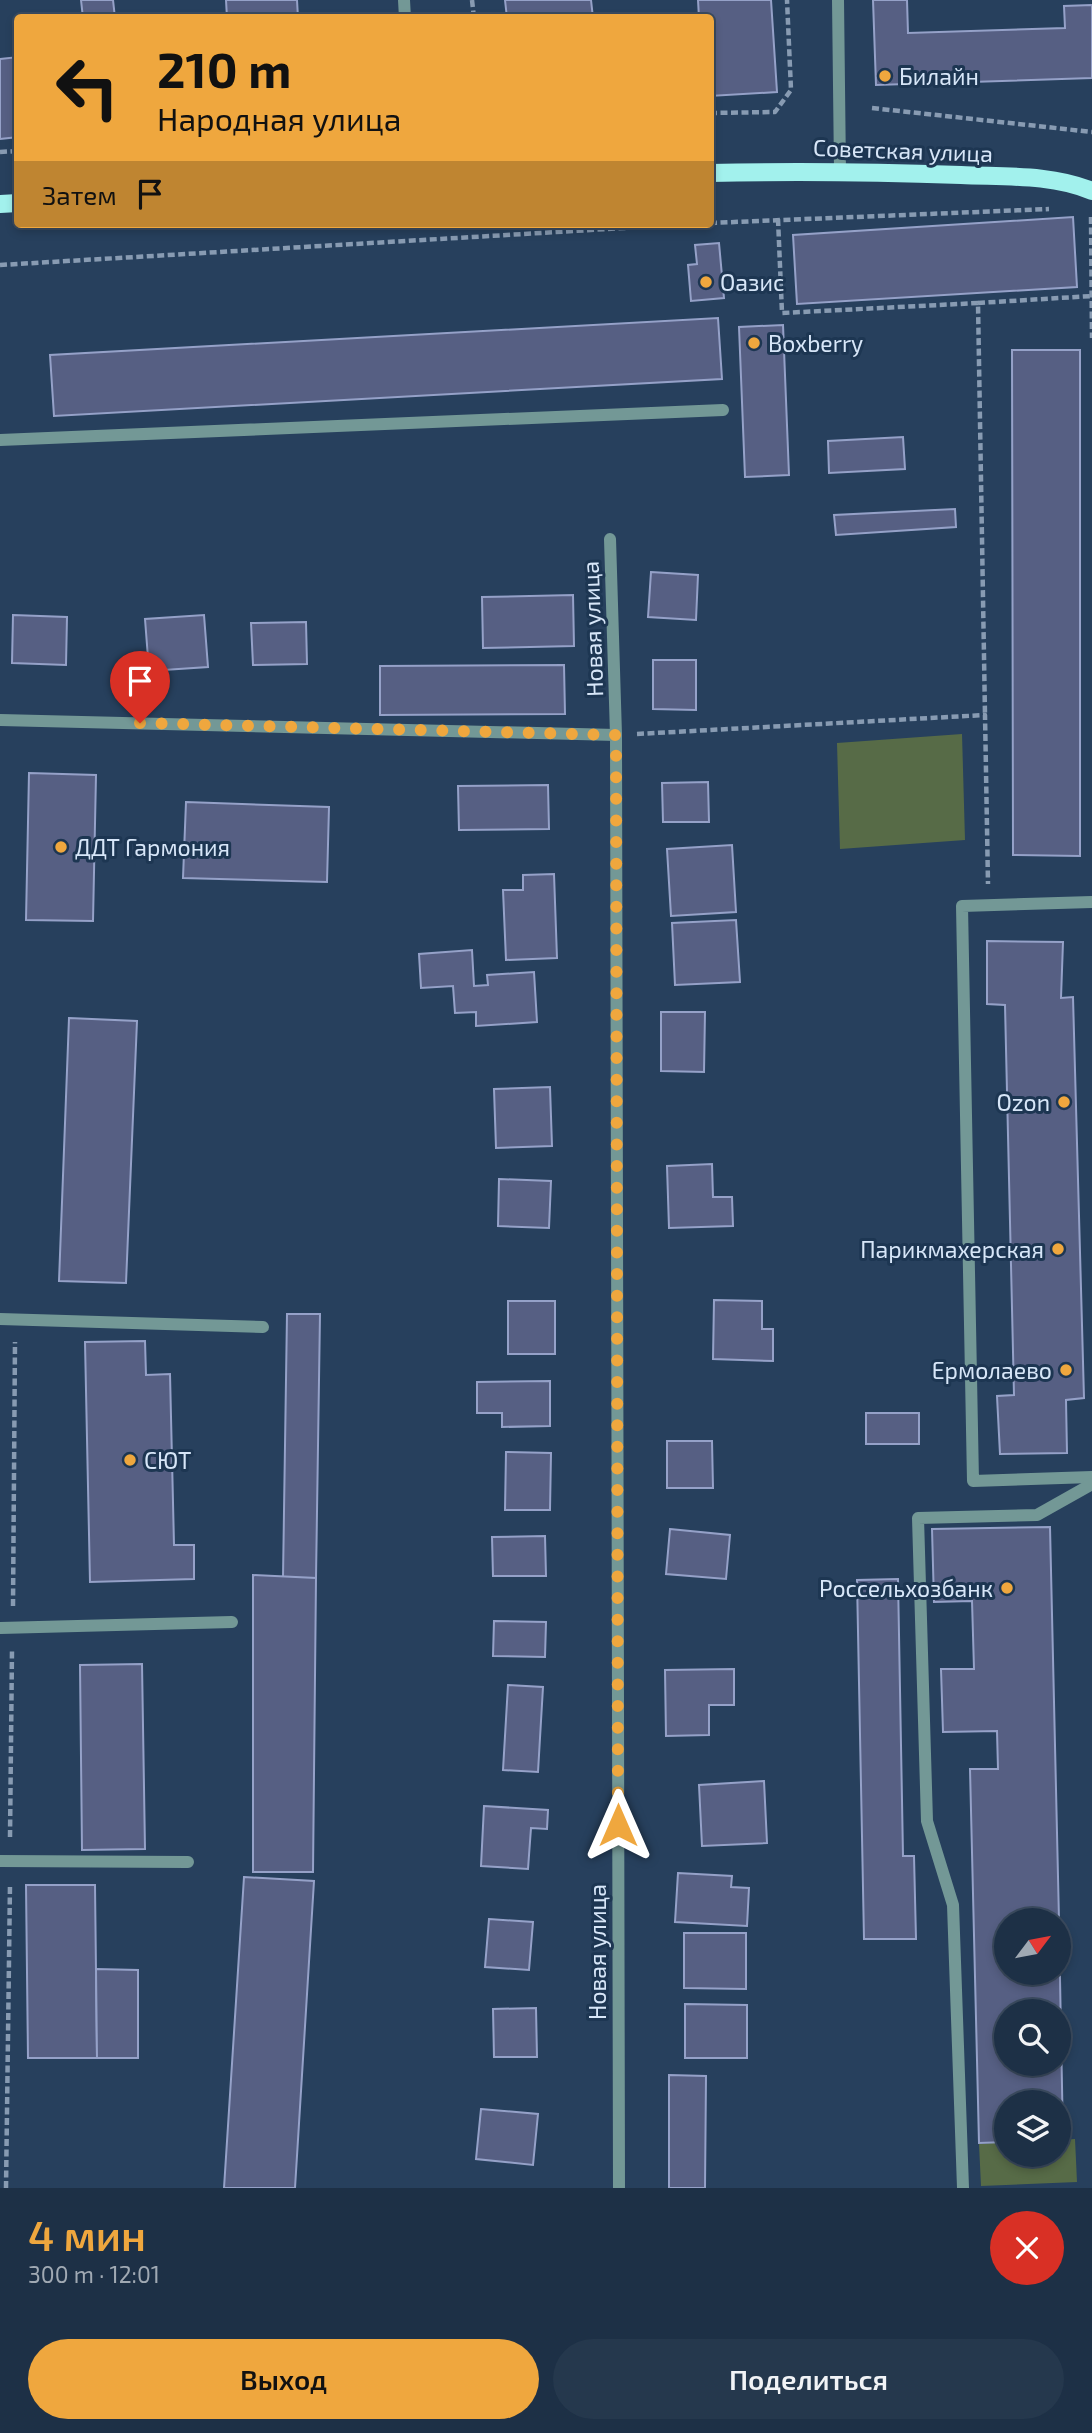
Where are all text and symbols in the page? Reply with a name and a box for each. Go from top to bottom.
text: 210 m [157,39,291,98]
icon: left [42,42,133,133]
place label: Билайн [899,62,979,90]
marker: Билайн [877,68,893,84]
text: Народная улица [157,99,402,137]
street label: Советская улица [813,133,993,168]
icon: arrive [131,175,169,213]
text: Затем [42,179,117,210]
place label: Оазис [720,268,784,296]
marker: Оазис [698,274,714,290]
place label: Boxberry [768,329,863,357]
marker: Boxberry [746,335,762,351]
street label: Новая улица [576,561,609,697]
pin [110,651,170,723]
icon: arrive [121,662,159,700]
place label: ДДТ Гармония [75,833,230,861]
marker: ДДТ Гармония [53,839,69,855]
place label: Ozon [997,1088,1050,1116]
marker: Ozon [1056,1094,1072,1110]
place label: Парикмахерская [860,1235,1044,1263]
marker: Парикмахерская [1050,1241,1066,1257]
place label: Ермолаево [932,1356,1052,1384]
marker: Ермолаево [1058,1362,1074,1378]
place label: СЮТ [144,1446,191,1474]
marker: СЮТ [122,1452,138,1468]
place label: Россельхозбанк [819,1574,993,1602]
marker: Россельхозбанк [999,1580,1015,1596]
position arrow [581,1788,655,1862]
street label: Новая улица [583,1884,612,2020]
north arrow [994,1908,1071,1984]
map controls [994,1908,1071,2167]
button: search [994,1999,1071,2076]
button: layers [994,2090,1071,2167]
text: 4 мин [28,2209,146,2259]
button: close [990,2211,1064,2285]
text: 300 m · 12:01 [28,2260,160,2288]
button: Выход [28,2339,539,2419]
button: Поделиться [553,2339,1064,2419]

